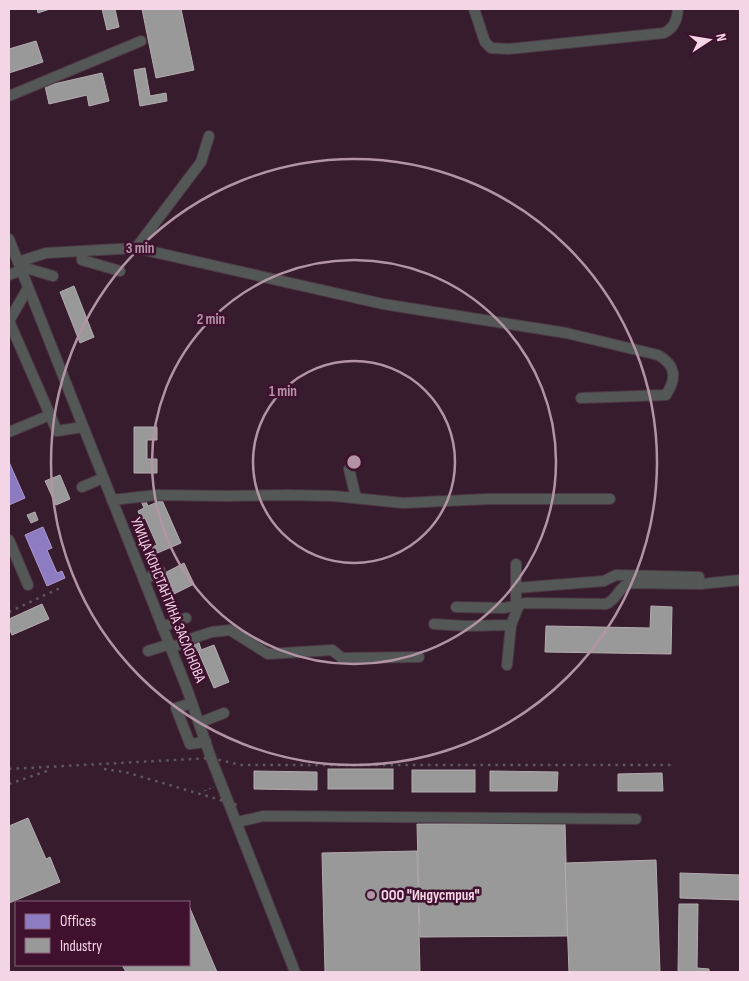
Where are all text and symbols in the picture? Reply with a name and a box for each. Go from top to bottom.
north arrow [684,15,734,65]
text: N [712,32,730,43]
text: 3 min [126,239,154,258]
text: 2 min [197,310,225,329]
text: 1 min [269,382,297,401]
centre of rings [345,453,363,471]
street label: УЛИЦА КОНСТАНТИНА ЗАСЛОНОВА [126,515,210,686]
place label: ООО "Индустрия" [381,886,480,905]
marker: ООО "Индустрия" [365,889,377,901]
legend [15,901,190,966]
text: Offices [60,912,96,931]
text: Industry [60,937,102,956]

